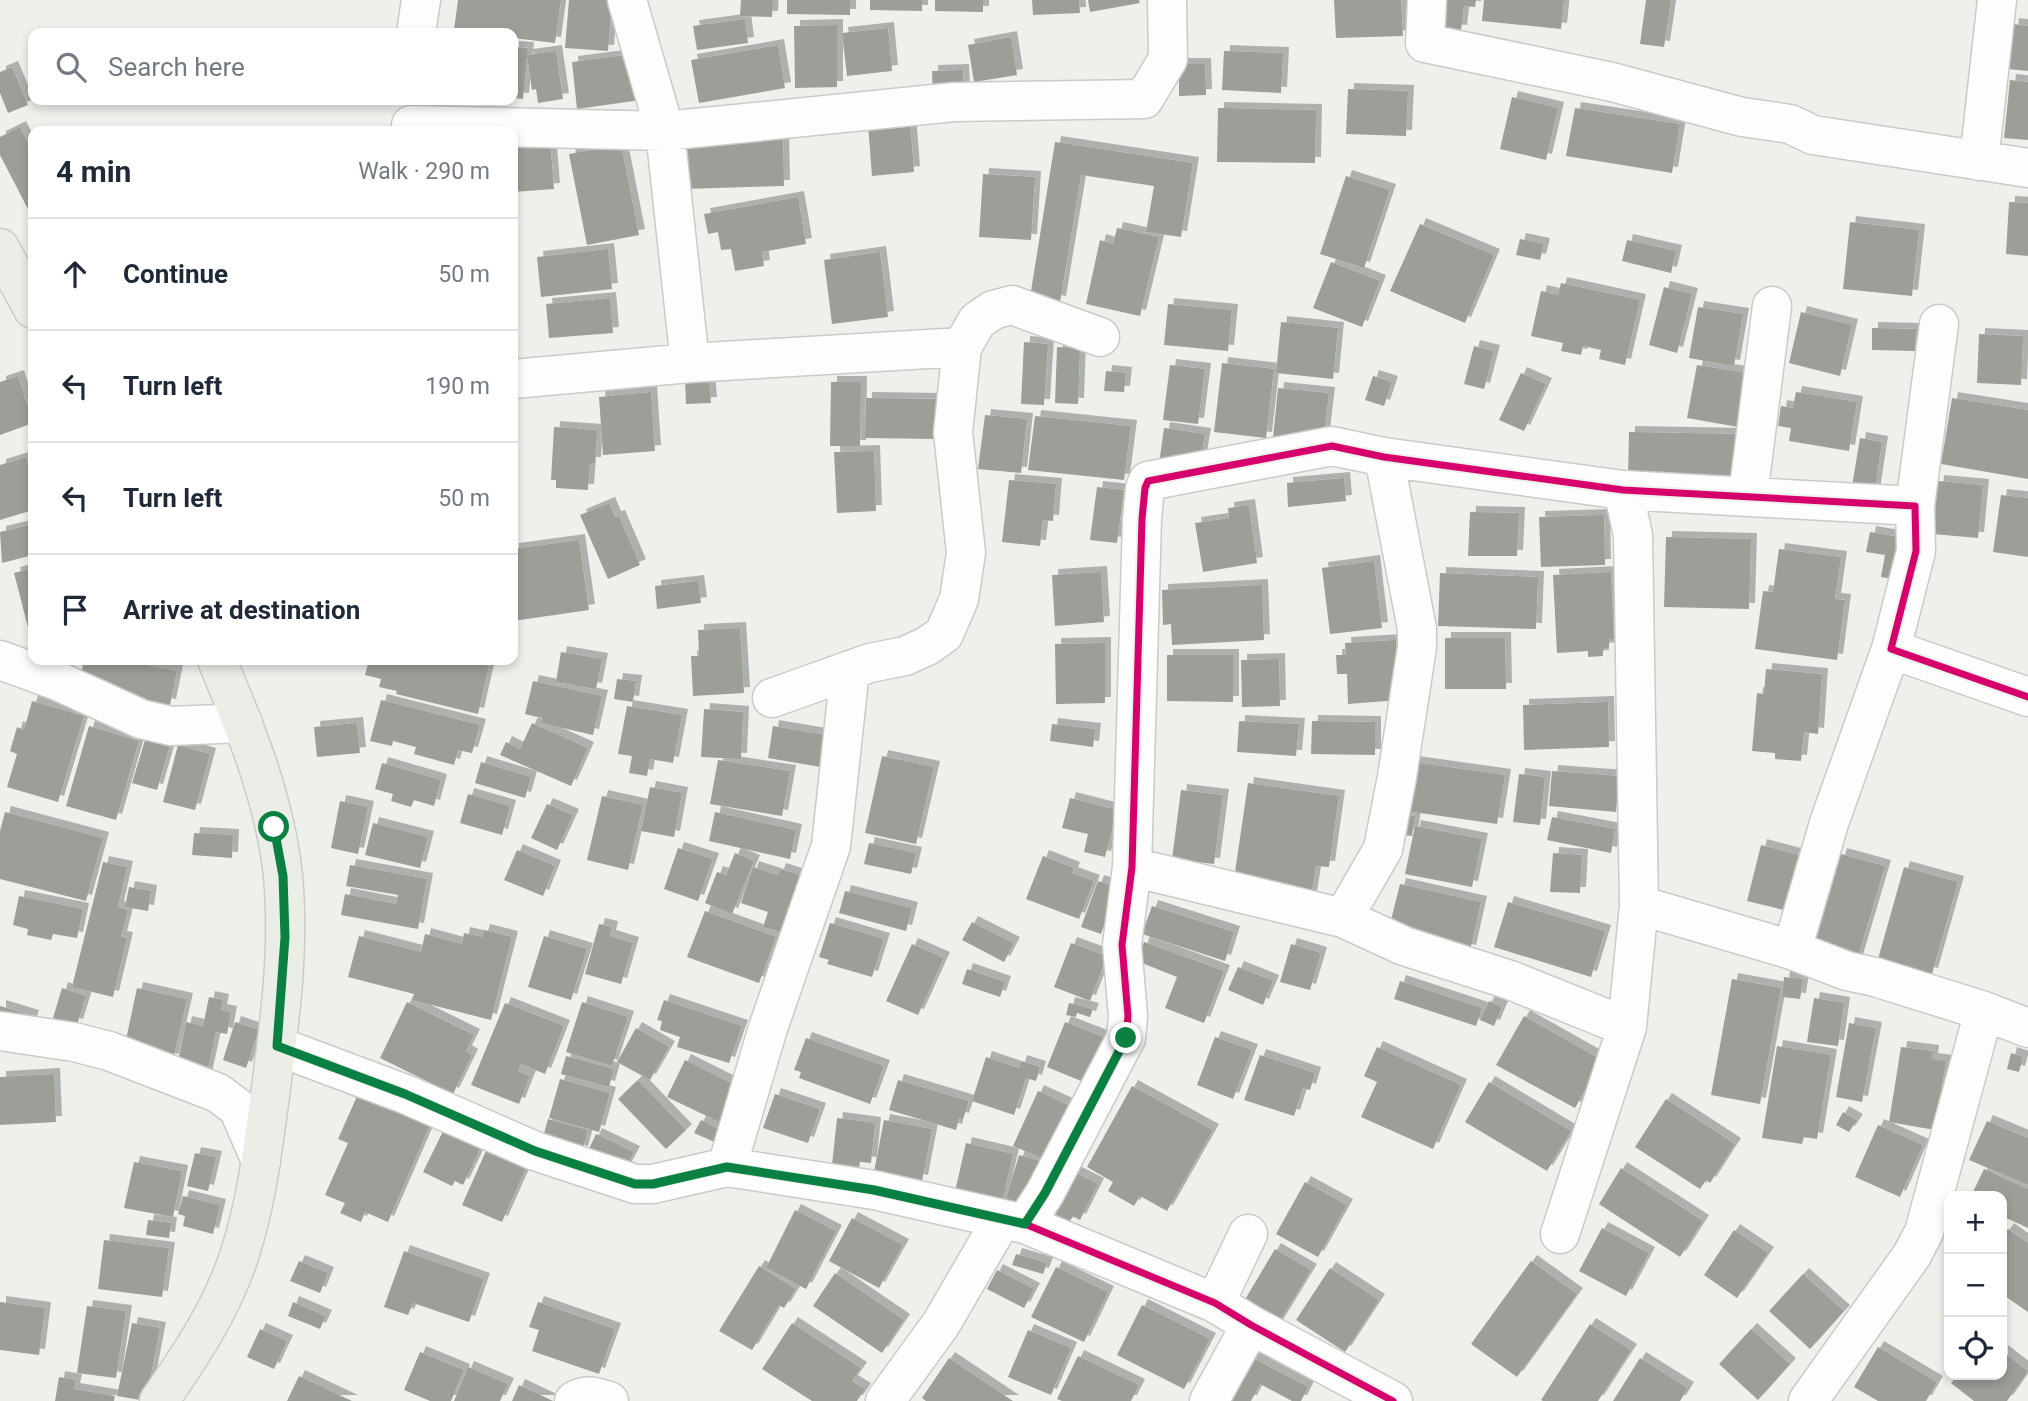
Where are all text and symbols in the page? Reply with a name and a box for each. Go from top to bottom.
search box [28,28,518,105]
icon: search [52,48,90,86]
text: Search here [108,52,245,82]
text: 4 min [56,154,131,189]
text: Walk · 290 m [358,158,490,185]
icon: ahead [56,255,94,293]
text: Continue [123,259,228,289]
text: 50 m [438,261,490,288]
icon: left [56,367,94,405]
text: Turn left [123,371,222,401]
text: 190 m [425,373,490,400]
icon: left [56,479,94,517]
text: Turn left [123,483,222,513]
text: 50 m [438,485,490,512]
icon: arrive [56,591,94,629]
text: Arrive at destination [123,595,360,625]
route start [258,811,289,842]
route end [1110,1022,1141,1053]
map controls [1944,1191,2007,1380]
button: + [1944,1191,2007,1254]
button: − [1944,1254,2007,1317]
button: locate [1944,1317,2007,1380]

